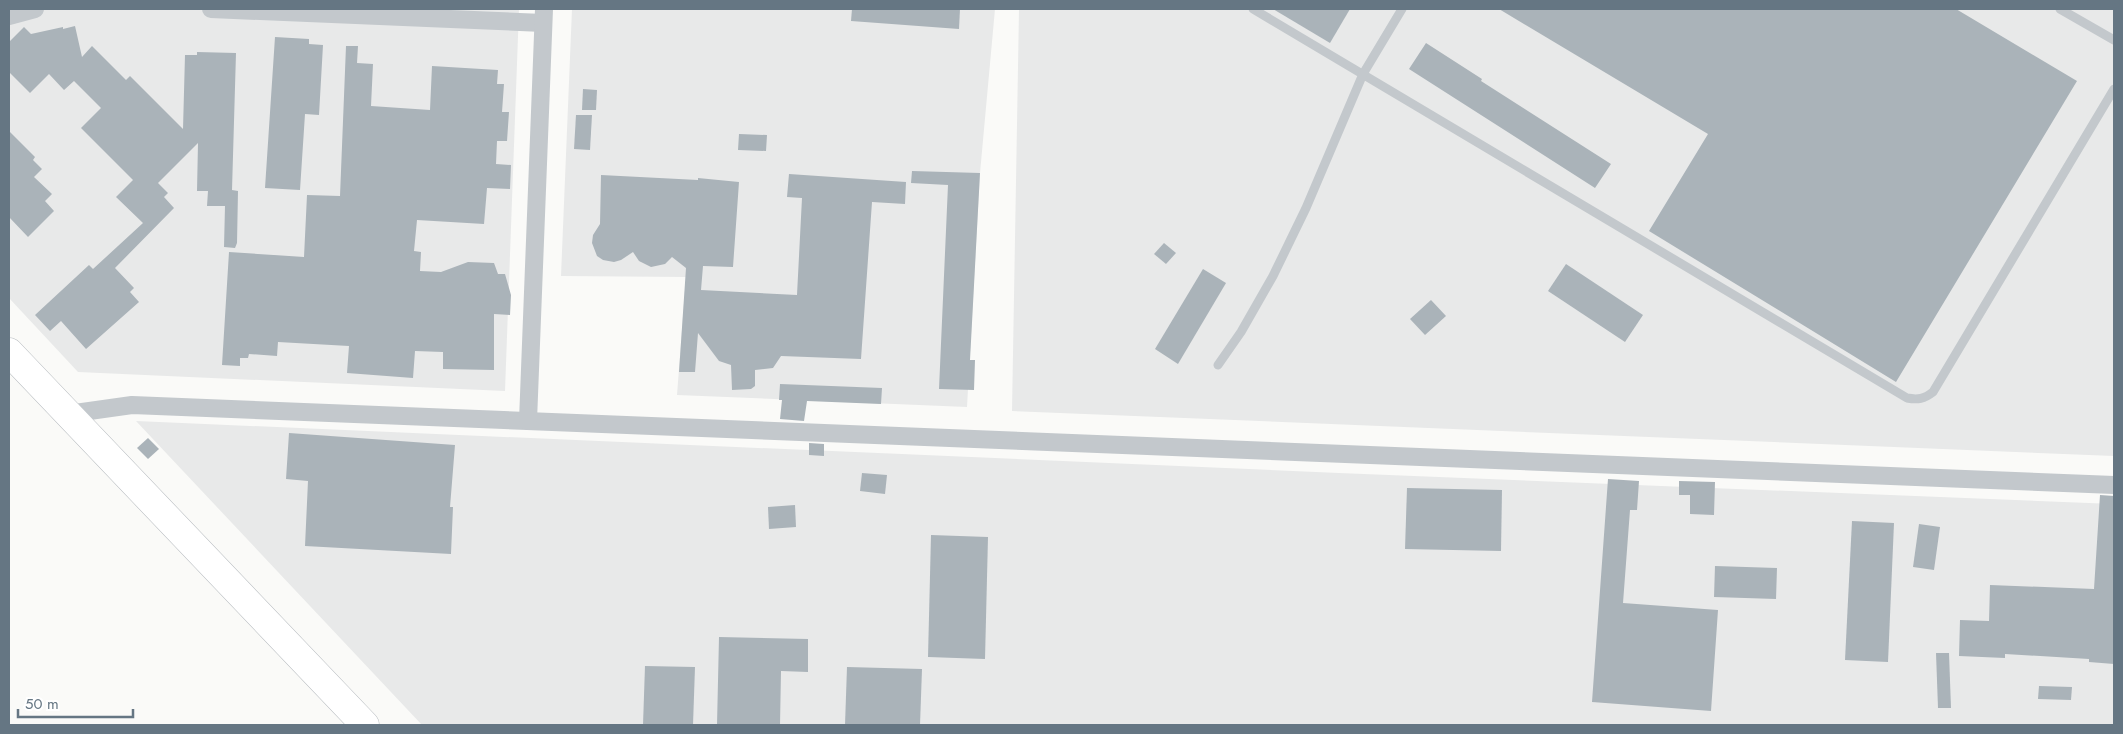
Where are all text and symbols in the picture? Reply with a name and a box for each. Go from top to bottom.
scale bar [18,686,132,718]
text: 50 m [25,693,59,715]

